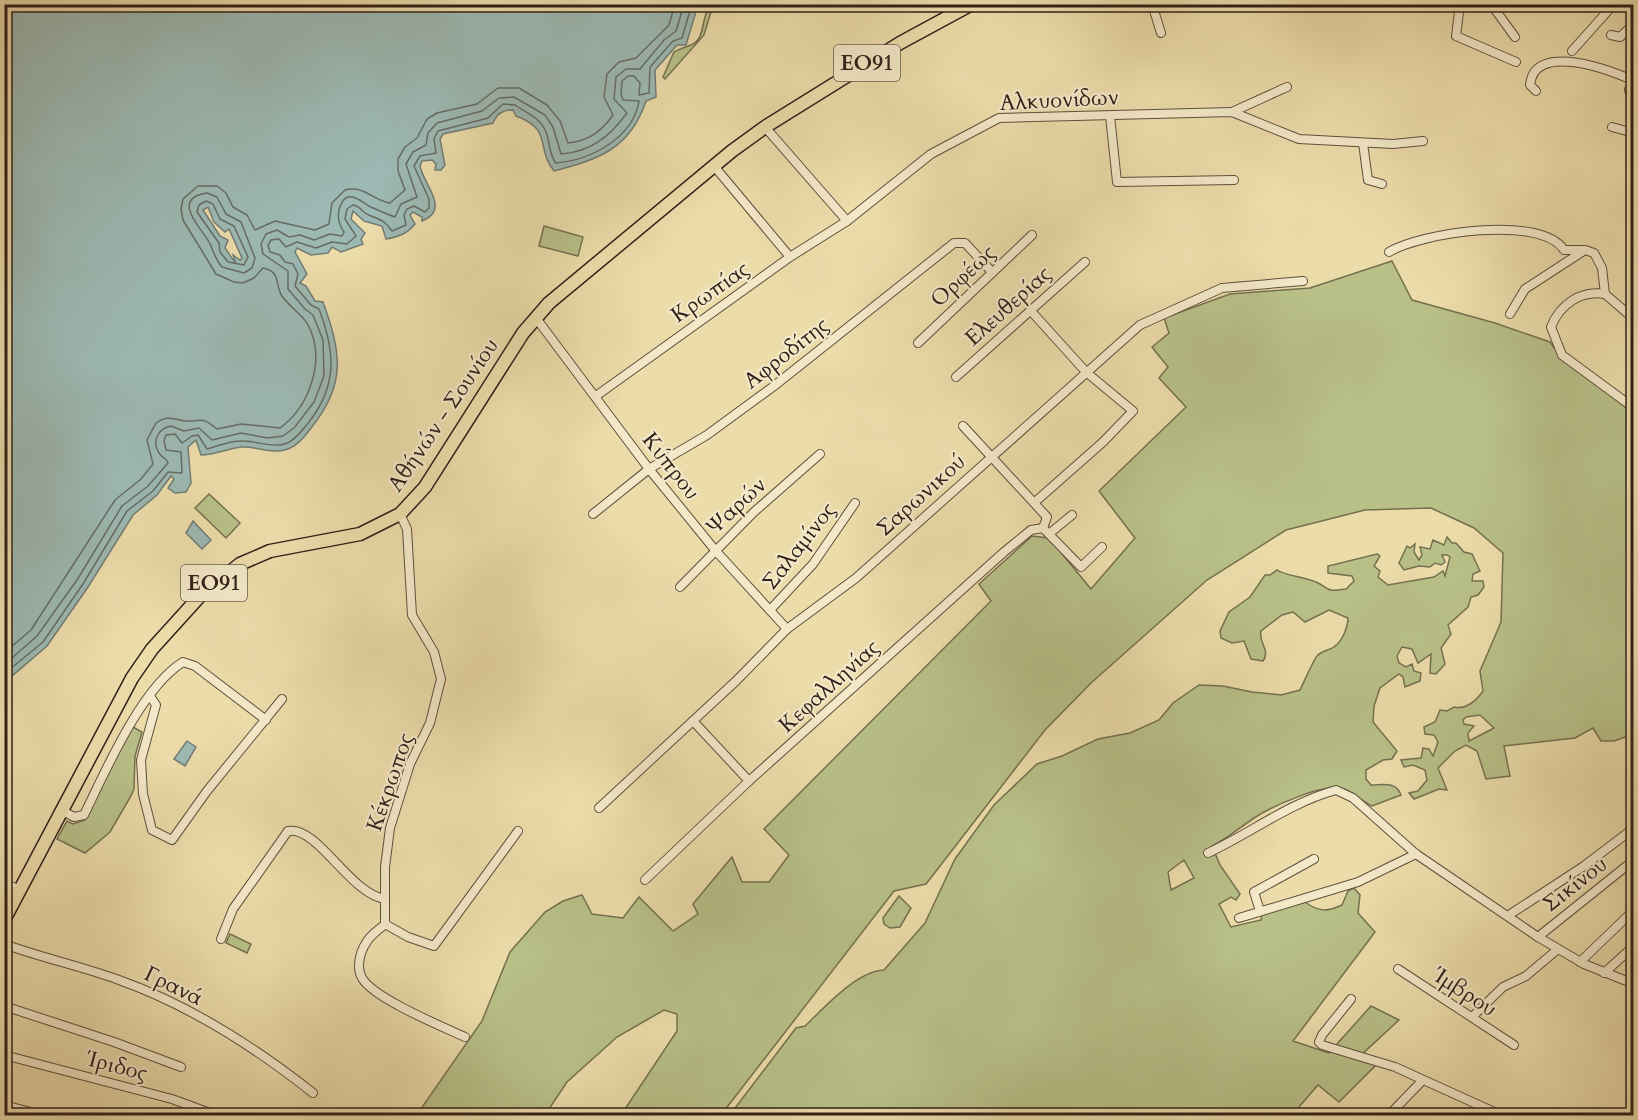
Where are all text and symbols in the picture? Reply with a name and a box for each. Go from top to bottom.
road number: ΕΟ91 [834,45,900,81]
street label: Αλκυονίδων [999,82,1119,118]
street label: Ορφέως [924,238,1002,314]
street label: Κρωπίας [665,254,755,330]
street label: Ελευθερίας [958,259,1058,353]
street label: Αφροδίτης [737,310,835,396]
street label: Αθήνών - Σουνίου [380,332,506,498]
street label: Κύπρου [635,426,707,506]
street label: Σαρωνικού [870,447,972,543]
street label: Ψαρών [699,470,773,542]
street label: Σαλαμίνος [755,496,843,596]
road number: ΕΟ91 [181,565,247,601]
street label: Κεφαλληνίας [772,633,886,739]
street label: Κέκρωπος [359,729,421,835]
street label: Σικίνου [1536,849,1614,919]
street label: Γρανά [139,959,209,1013]
street label: Ίμβρου [1427,960,1503,1024]
street label: Ίριδος [82,1043,151,1088]

